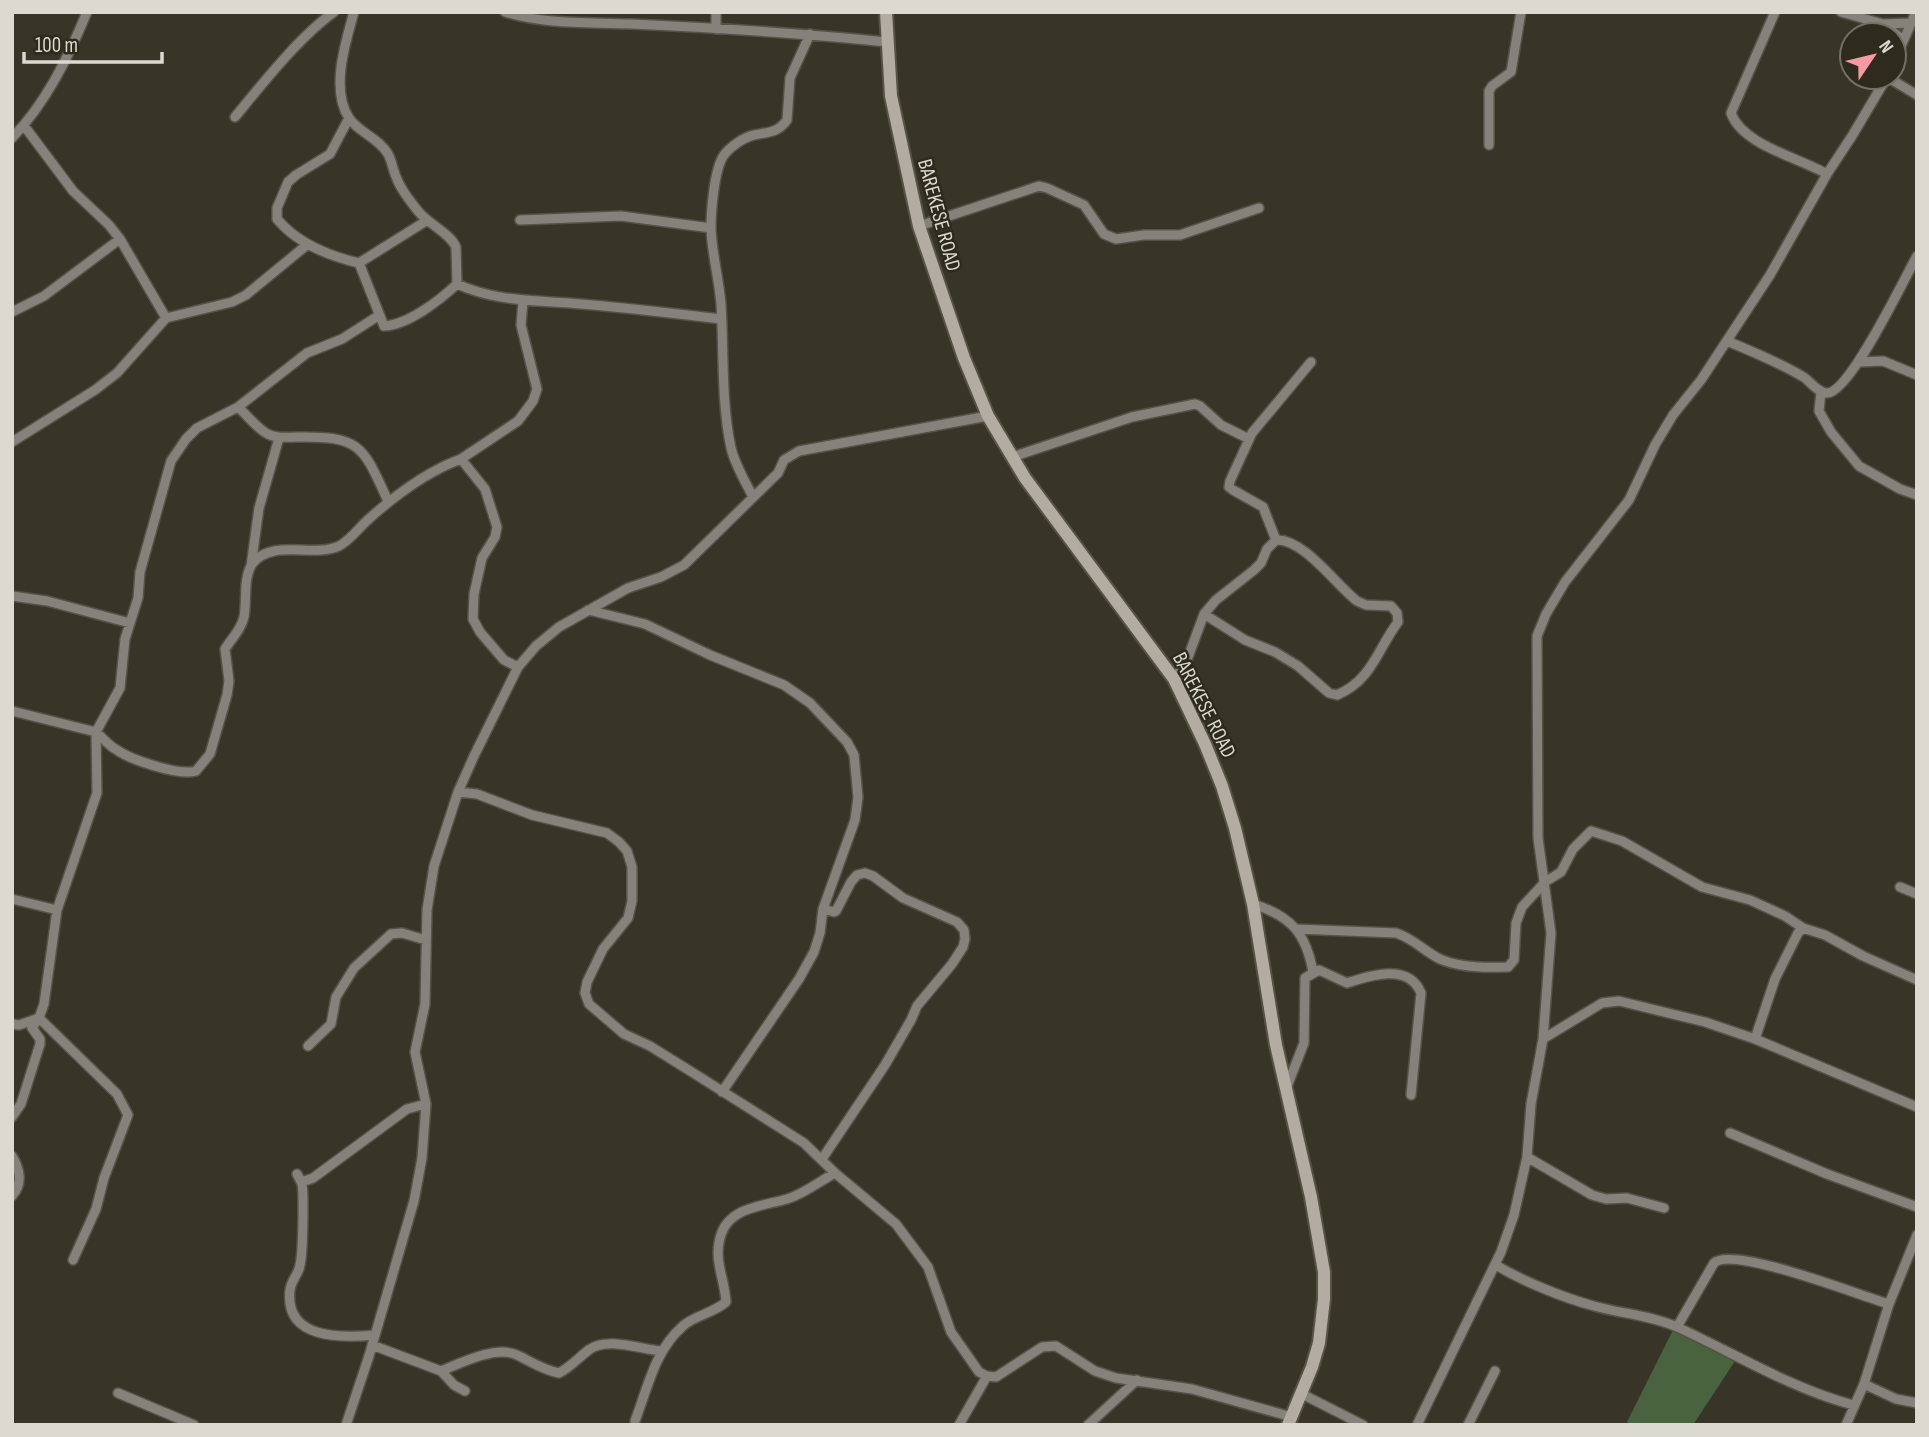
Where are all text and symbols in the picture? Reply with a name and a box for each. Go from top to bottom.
scale bar [24,21,163,65]
north arrow [1838,21,1908,91]
text: 100 m [35,33,78,58]
text: N [1873,36,1898,58]
street label: BAREKESE ROAD [912,156,966,274]
street label: BAREKESE ROAD [1167,648,1241,762]

